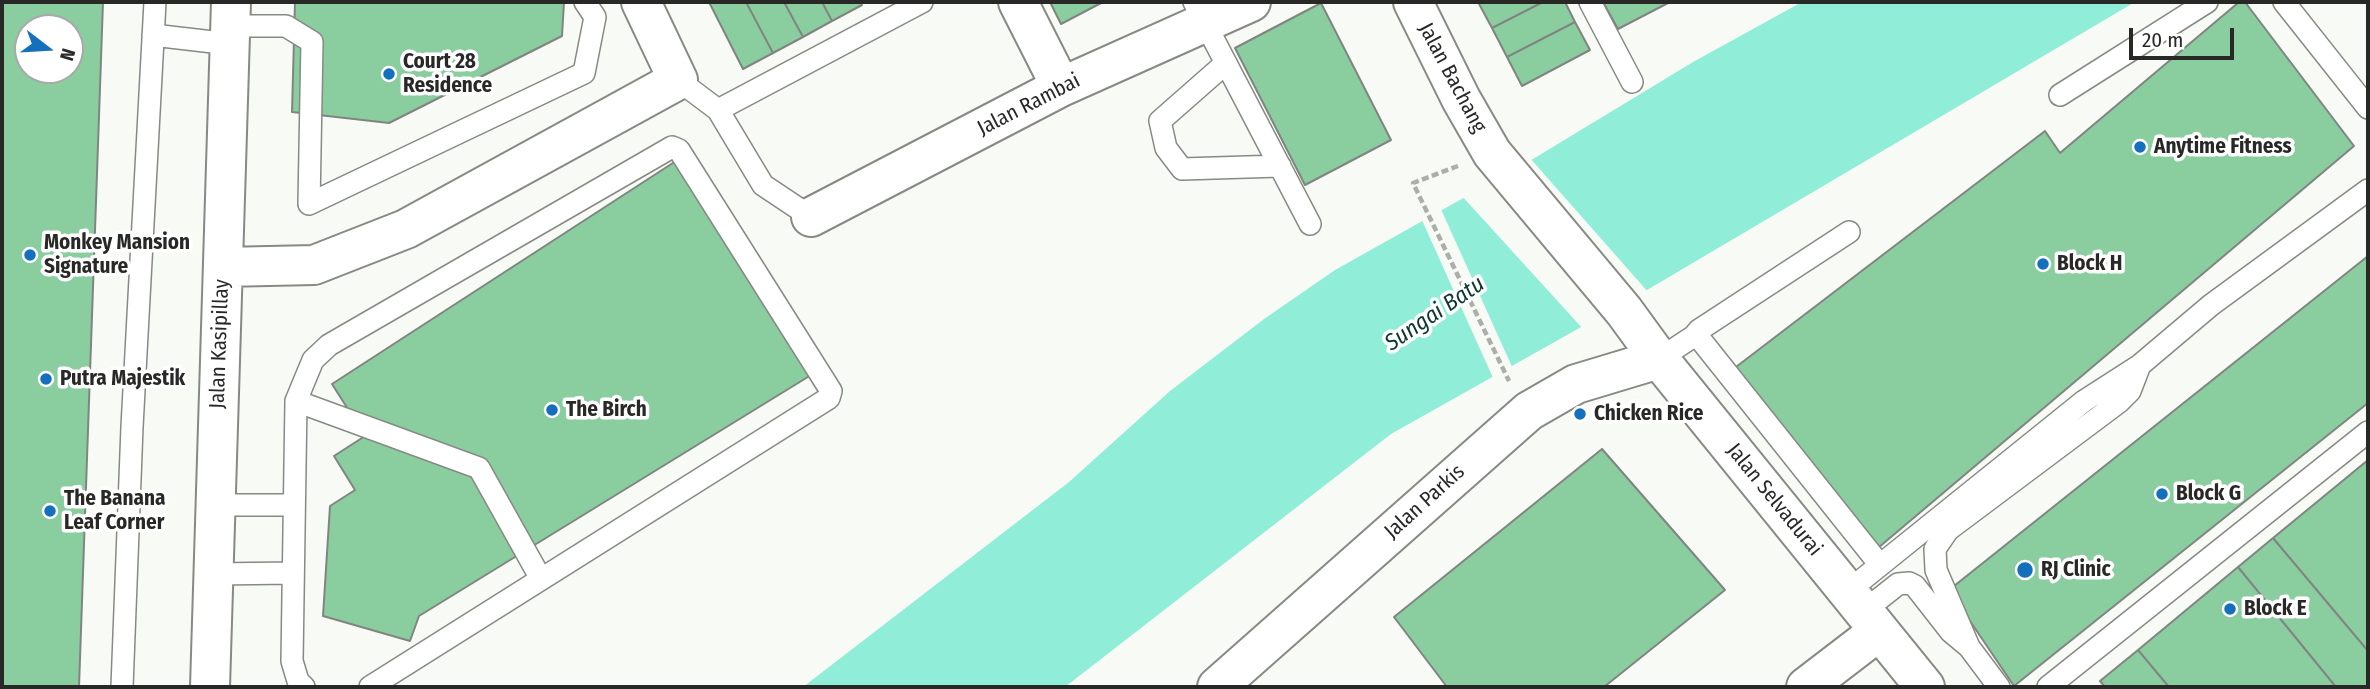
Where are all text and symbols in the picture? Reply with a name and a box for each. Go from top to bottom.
north arrow [14,14,84,84]
scale bar [2132,14,2237,58]
street label: Jalan Bachang [1413,19,1491,137]
text: 20 m [2142,27,2183,53]
text: N [55,46,80,64]
place label: Court 28 Residence [403,49,492,99]
marker: Court 28 Residence [381,66,397,82]
street label: Jalan Rambai [973,68,1085,142]
place label: Anytime Fitness [2154,134,2292,160]
marker: Anytime Fitness [2132,139,2148,155]
place label: Monkey Mansion Signature [44,230,190,280]
marker: Monkey Mansion Signature [22,247,38,263]
place label: Block H [2057,251,2122,277]
marker: Block H [2035,256,2051,272]
water label: Sungai Batu [1380,271,1490,357]
street label: Jalan Kasipillay [205,279,235,409]
place label: Putra Majestik [60,366,185,392]
marker: Putra Majestik [38,371,54,387]
place label: The Birch [566,397,647,423]
place label: Chicken Rice [1594,401,1703,427]
marker: The Birch [544,402,560,418]
marker: Chicken Rice [1572,406,1588,422]
street label: Jalan Selvadurai [1721,439,1827,561]
street label: Jalan Parkis [1380,459,1470,545]
place label: Block G [2176,481,2241,507]
place label: The Banana Leaf Corner [64,486,165,536]
marker: Block G [2154,486,2170,502]
marker: The Banana Leaf Corner [42,503,58,519]
place label: RJ Clinic [2041,557,2111,583]
marker: RJ Clinic [2015,560,2035,580]
place label: Block E [2244,596,2307,622]
marker: Block E [2222,601,2238,617]

